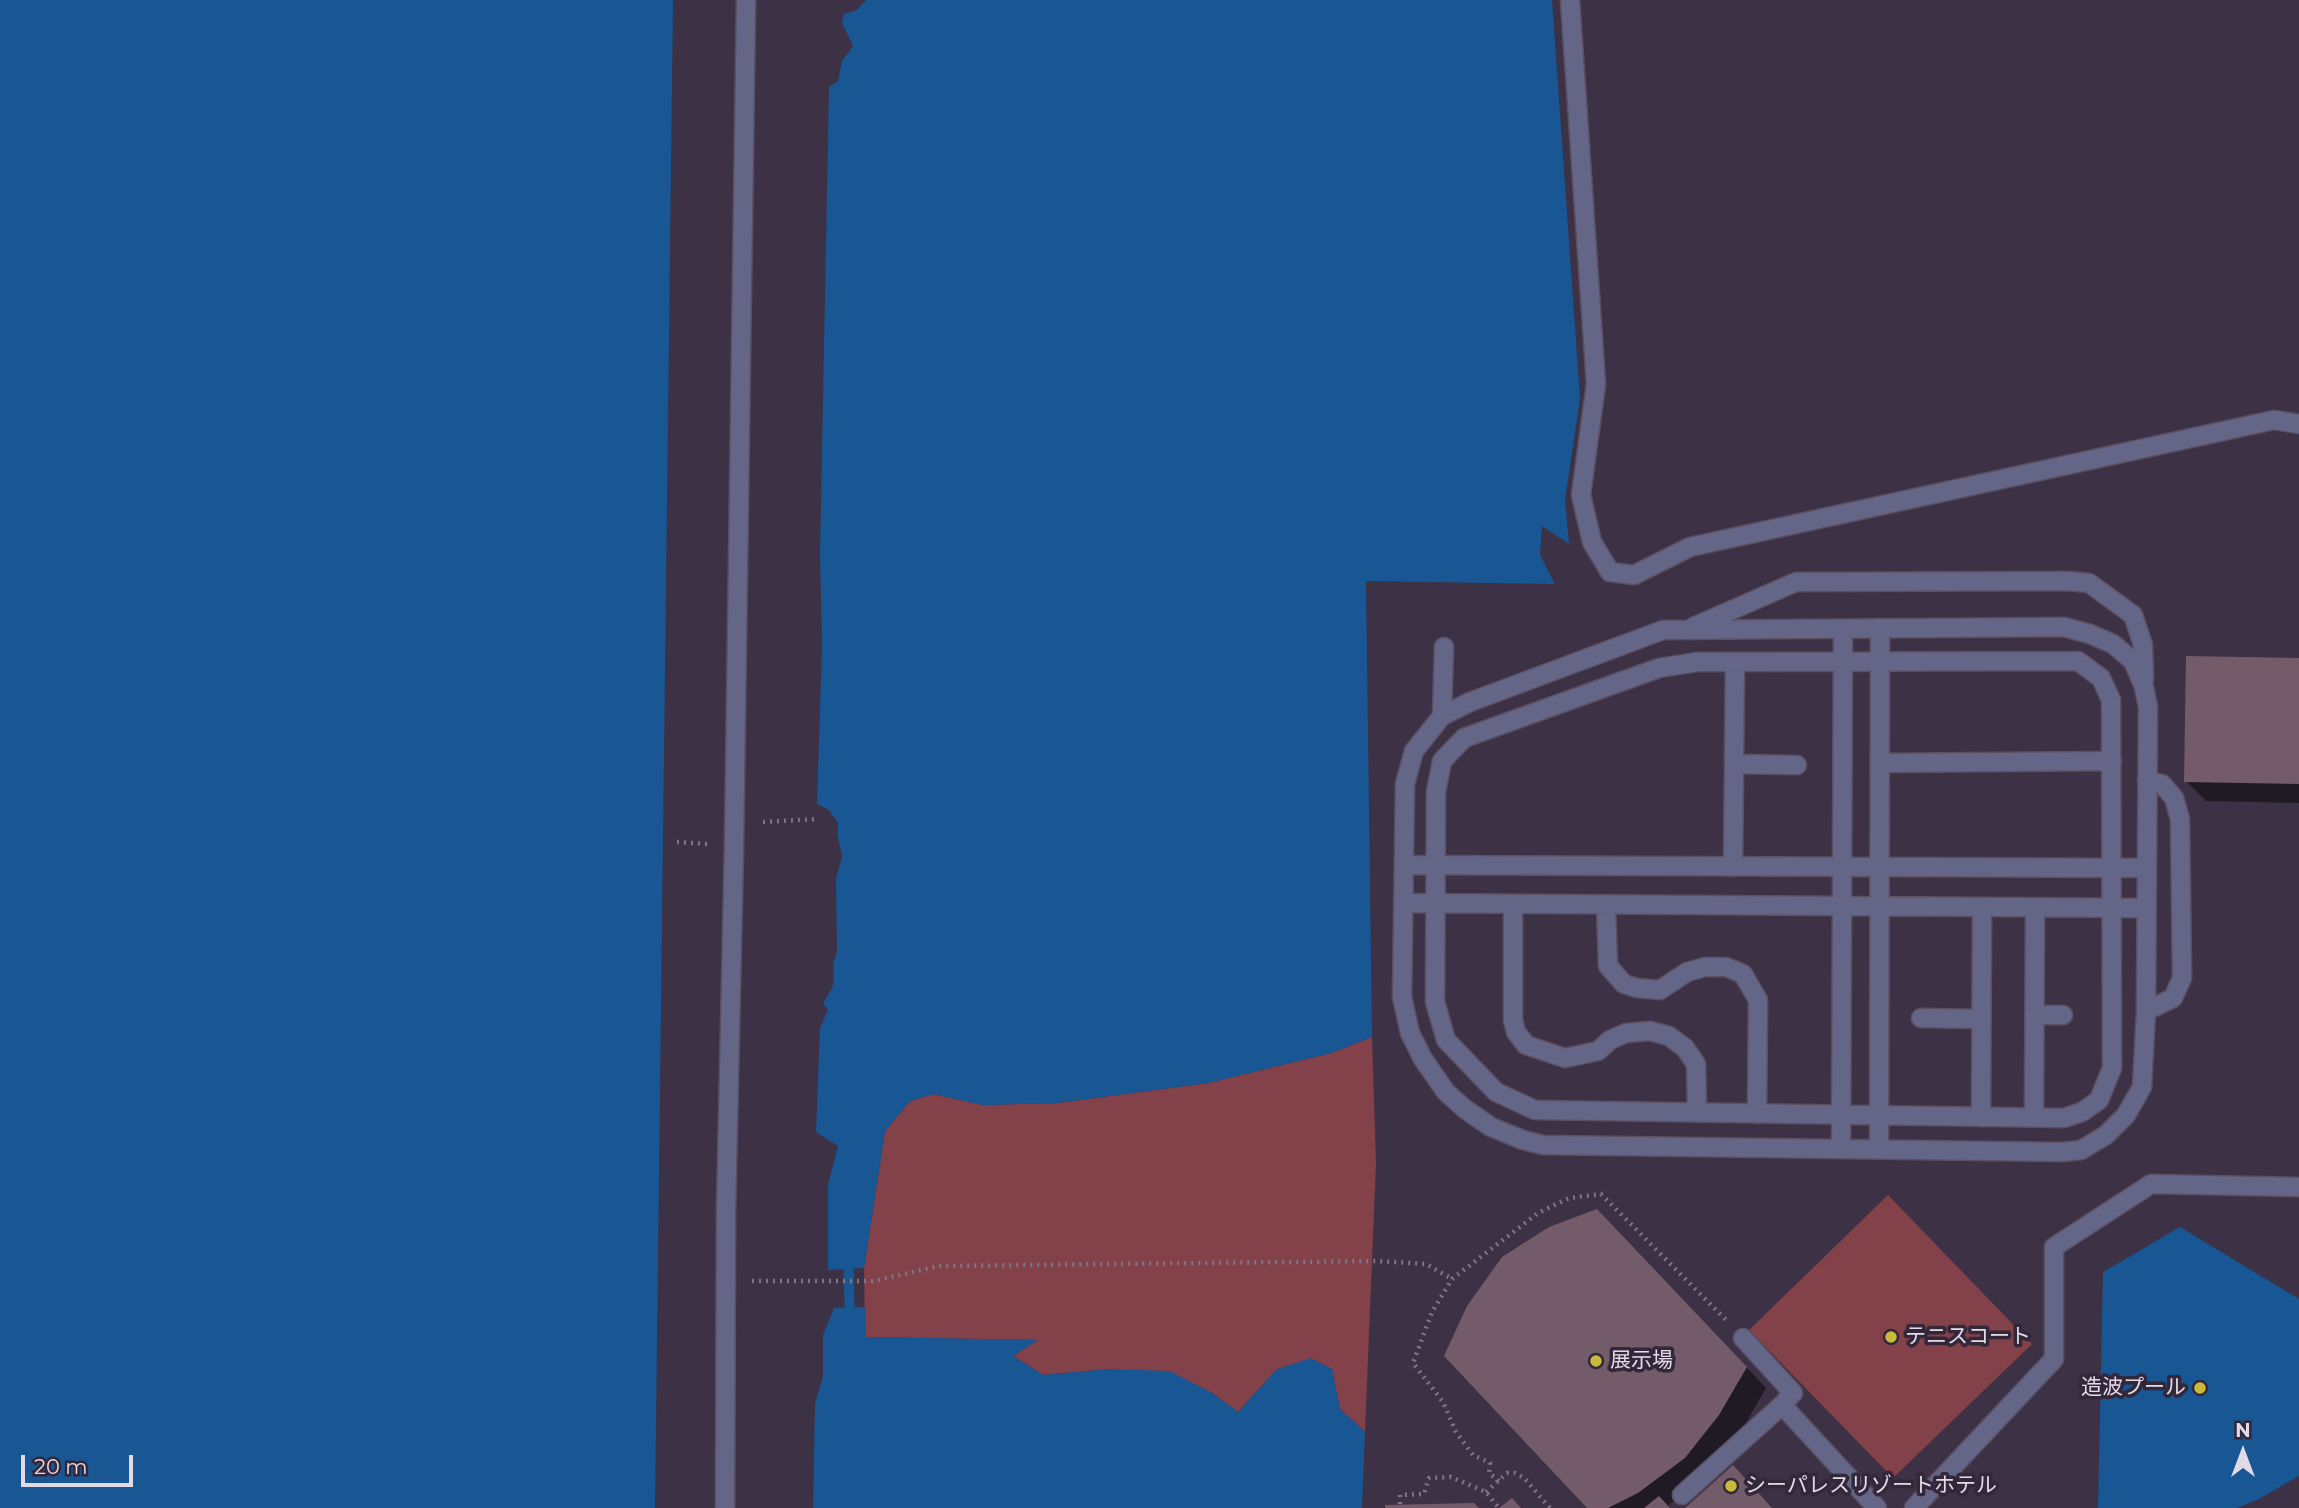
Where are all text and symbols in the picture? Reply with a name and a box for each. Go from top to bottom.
place label: テニスコート [1905,1324,2031,1350]
marker: テニスコート [1883,1329,1899,1345]
place label: 展示場 [1610,1348,1673,1374]
marker: 展示場 [1588,1353,1604,1369]
place label: 造波プール [2081,1375,2186,1401]
marker: 造波プール [2192,1380,2208,1396]
north arrow [2208,1417,2278,1487]
text: N [2235,1419,2251,1442]
scale bar [24,1442,136,1486]
text: 20 m [34,1454,88,1479]
place label: シーパレスリゾートホテル [1745,1473,1997,1499]
marker: シーパレスリゾートホテル [1723,1478,1739,1494]

